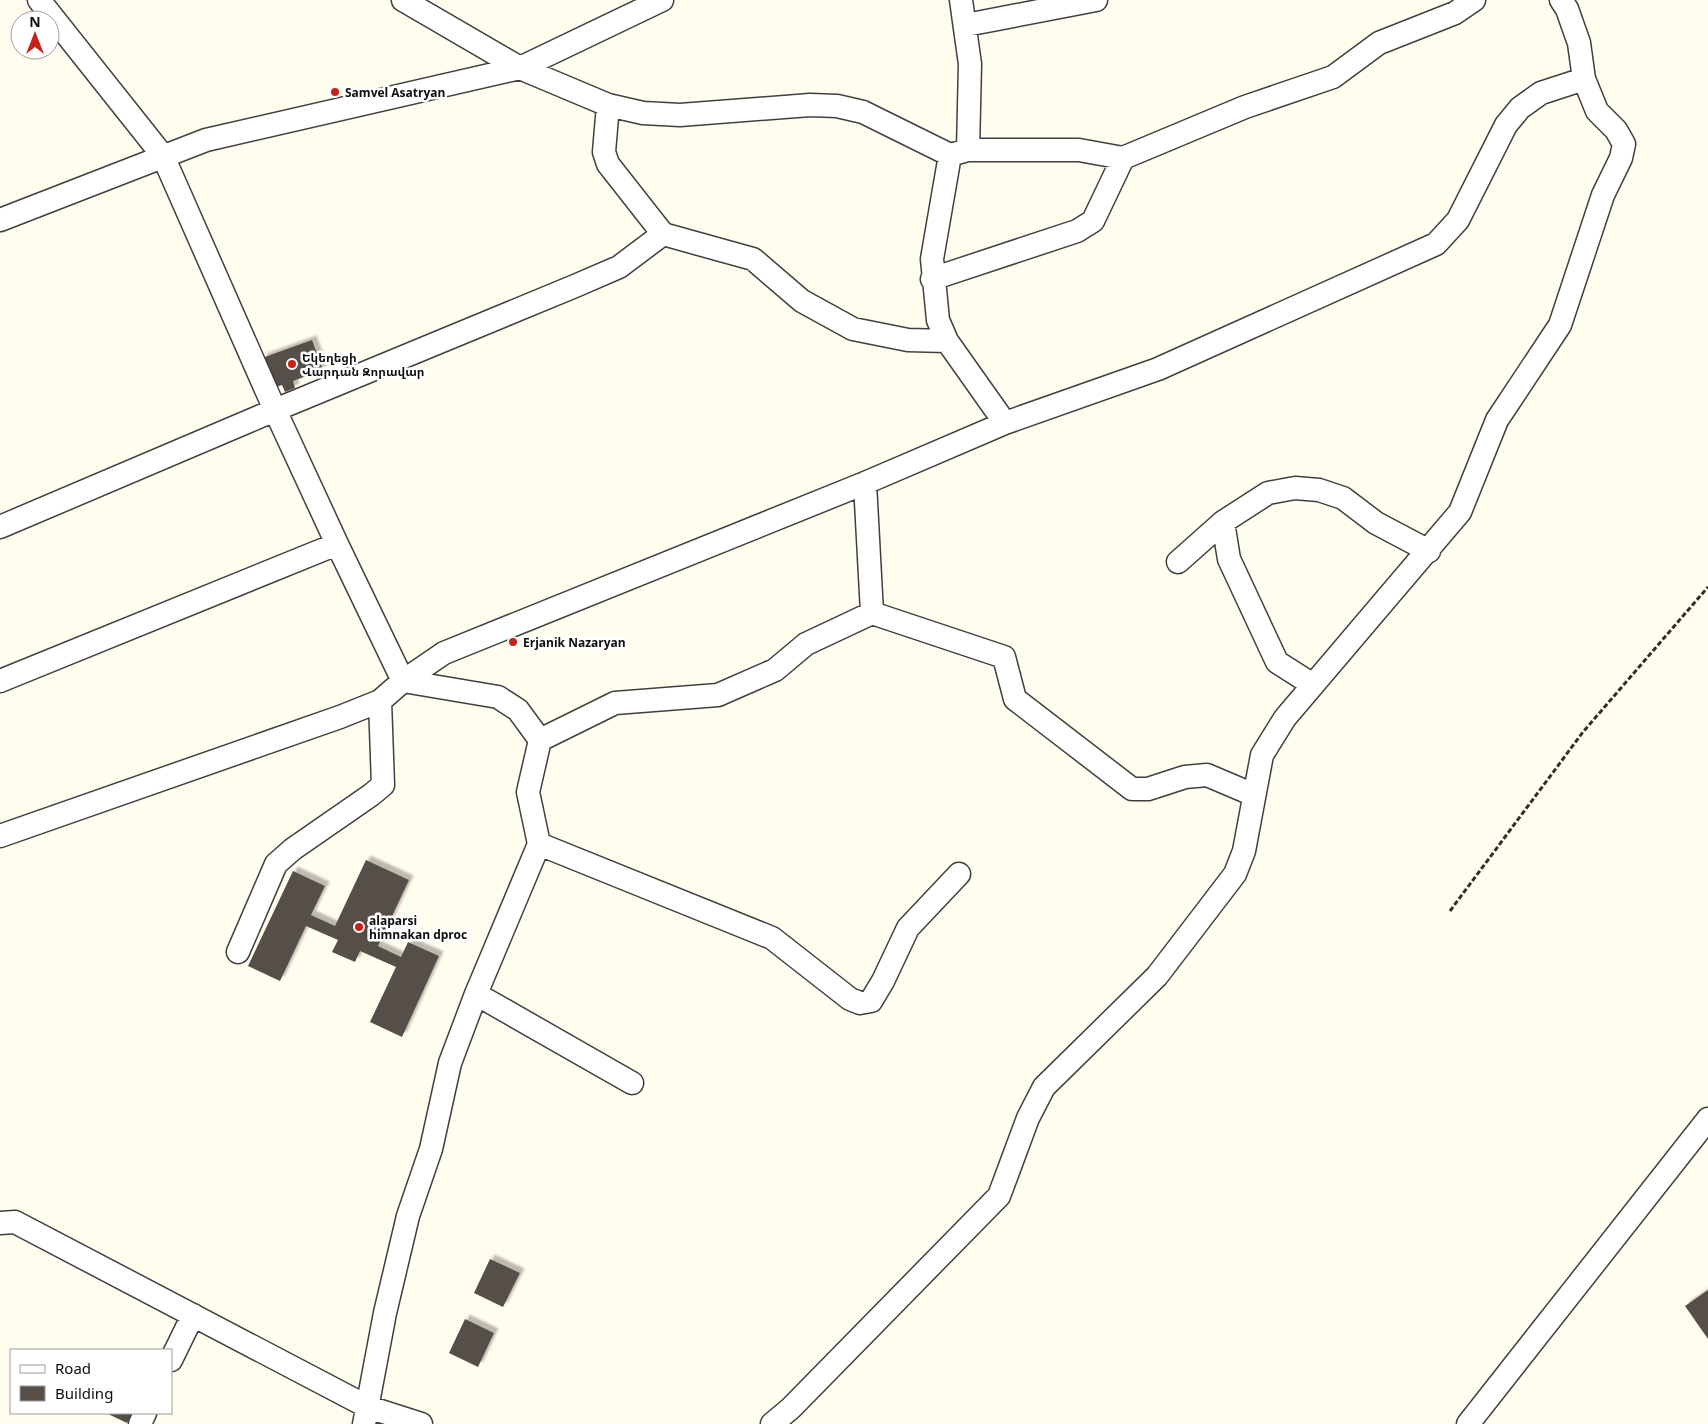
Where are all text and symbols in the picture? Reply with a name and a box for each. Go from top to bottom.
north arrow [10,10,60,60]
text: N [29,12,41,31]
place label: Samvel Asatryan [345,84,445,101]
marker: Samvel Asatryan [329,86,341,98]
place label: Եկեղեցի Վարդան Զորավար [302,349,425,380]
marker: Եկեղեցի Վարդան Զորավար [286,358,298,370]
place label: Erjanik Nazaryan [523,634,626,651]
marker: Erjanik Nazaryan [507,636,519,648]
place label: alaparsi himnakan dproc [369,912,467,943]
marker: alaparsi himnakan dproc [353,921,365,933]
legend [10,1349,172,1414]
text: Road [55,1358,91,1378]
text: Building [55,1383,113,1403]

